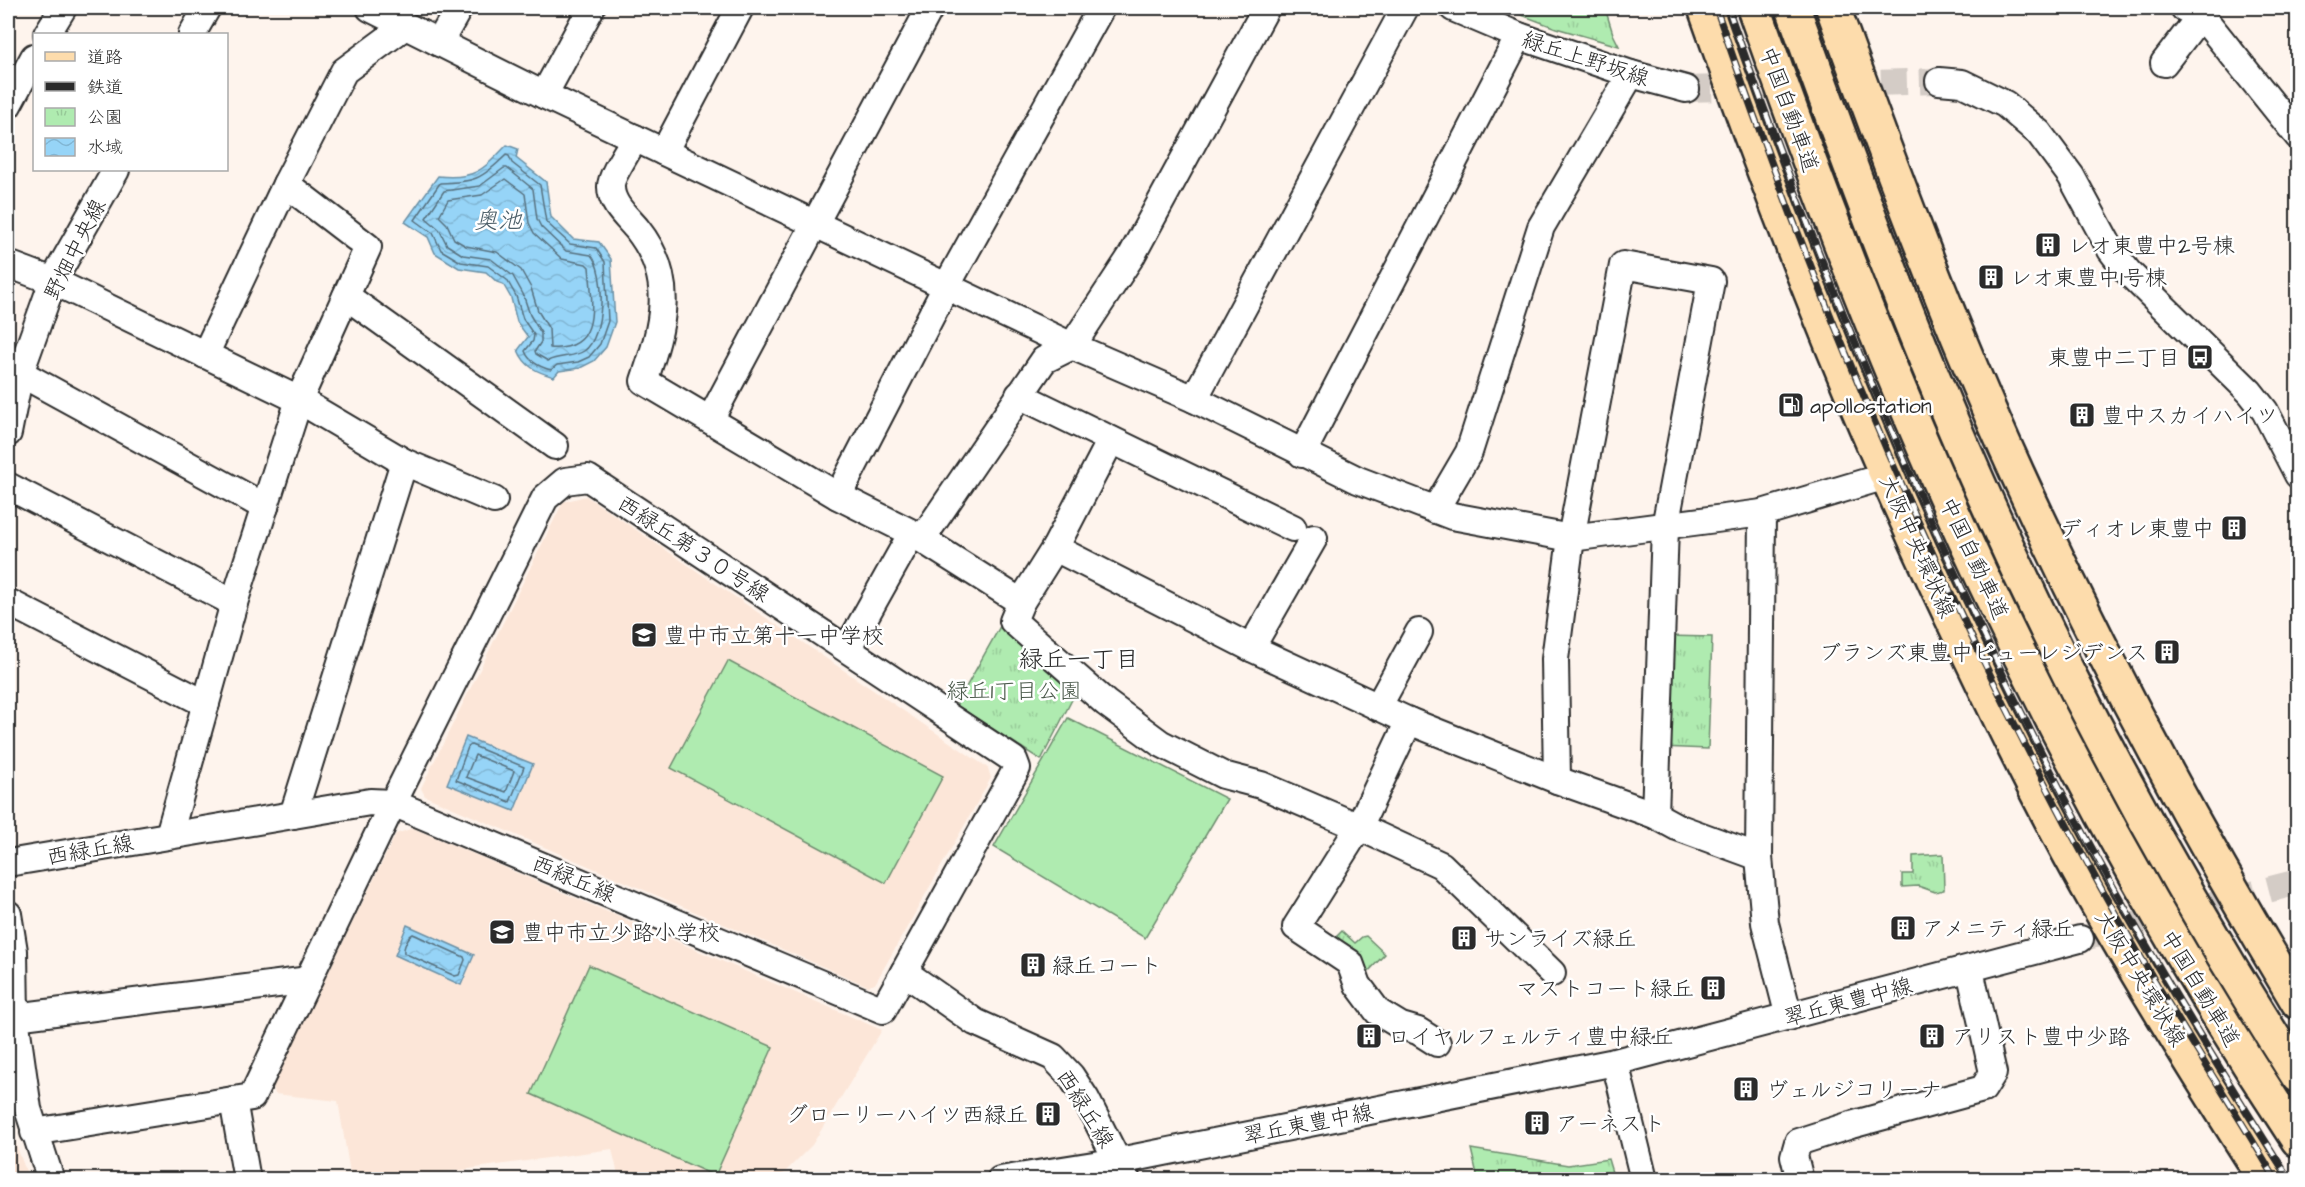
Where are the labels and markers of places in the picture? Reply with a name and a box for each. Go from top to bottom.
building icon: レオ東豊中2号棟 [2033,230,2063,260]
place label: レオ東豊中2号棟 [2068,231,2235,262]
building icon: レオ東豊中1号棟 [1976,262,2006,292]
place label: レオ東豊中1号棟 [2010,263,2167,294]
bus stop icon: 東豊中二丁目 [2185,342,2215,372]
place label: 東豊中二丁目 [2048,343,2180,374]
fuel station icon: apollostation [1776,390,1806,420]
place label: apollostation [1810,391,1932,422]
building icon: 豊中スカイハイツ [2067,400,2097,430]
place label: 豊中スカイハイツ [2102,401,2278,432]
building icon: ディオレ東豊中 [2219,513,2249,543]
place label: ディオレ東豊中 [2060,514,2214,545]
school or university icon: 豊中市立第十一中学校 [629,620,659,650]
place label: 豊中市立第十一中学校 [664,621,884,652]
building icon: ブランズ東豊中ビューレジデンス [2152,637,2182,667]
place label: ブランズ東豊中ビューレジデンス [1819,638,2148,669]
building icon: アメニティ緑丘 [1888,913,1918,943]
place label: アメニティ緑丘 [1922,914,2075,945]
school or university icon: 豊中市立少路小学校 [487,917,517,947]
place label: 豊中市立少路小学校 [522,918,720,949]
building icon: サンライズ緑丘 [1449,923,1479,953]
place label: サンライズ緑丘 [1484,924,1636,955]
building icon: 緑丘コート [1018,950,1048,980]
place label: 緑丘コート [1052,951,1162,982]
building icon: マストコート緑丘 [1698,973,1728,1003]
place label: マストコート緑丘 [1516,974,1694,1005]
building icon: ロイヤルフェルティ豊中緑丘 [1354,1021,1384,1051]
building icon: アリスト豊中少路 [1917,1021,1947,1051]
place label: ロイヤルフェルティ豊中緑丘 [1388,1022,1674,1053]
place label: アリスト豊中少路 [1952,1022,2130,1053]
building icon: ヴェルジコリーナ [1731,1074,1761,1104]
place label: ヴェルジコリーナ [1766,1075,1942,1106]
building icon: グローリーハイツ西緑丘 [1033,1099,1063,1129]
place label: グローリーハイツ西緑丘 [786,1100,1028,1131]
building icon: アーネスト [1522,1108,1552,1138]
place label: アーネスト [1556,1109,1666,1140]

